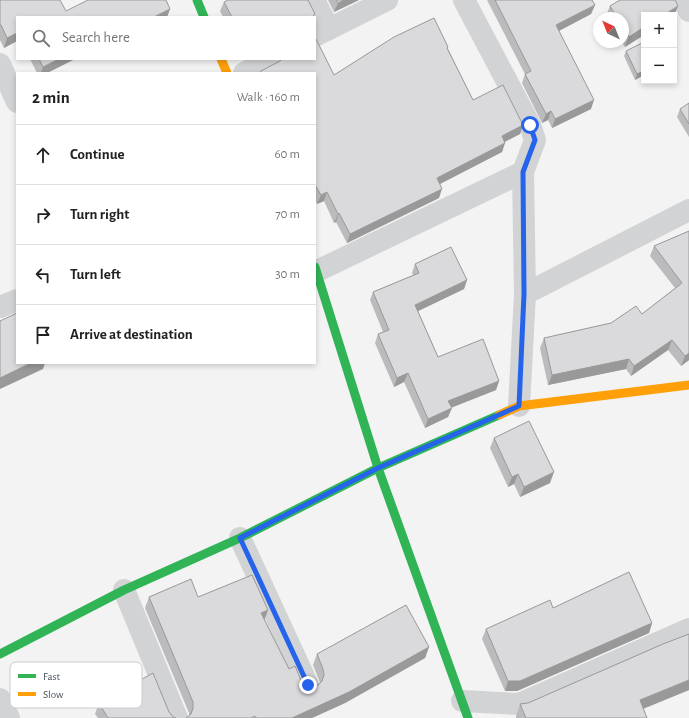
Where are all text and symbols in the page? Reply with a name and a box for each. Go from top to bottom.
north arrow [593,12,629,48]
map controls [641,12,677,84]
button: + [641,12,677,48]
search box [16,16,316,60]
icon: search [30,27,52,49]
text: Search here [62,30,130,45]
button: − [641,48,677,84]
text: 2 min [32,89,70,106]
text: Walk · 160 m [237,91,300,104]
route start [521,116,539,134]
icon: ahead [32,144,54,166]
text: Continue [70,147,125,162]
text: 60 m [274,148,300,161]
icon: right [32,204,54,226]
text: Turn right [70,207,129,222]
text: 70 m [275,208,300,221]
icon: left [32,264,54,286]
text: Turn left [70,267,121,282]
text: 30 m [275,268,300,281]
icon: arrive [32,324,54,346]
text: Arrive at destination [70,327,193,342]
legend [10,662,142,708]
text: Fast [43,671,61,682]
route end [299,676,317,694]
text: Slow [43,689,64,700]

